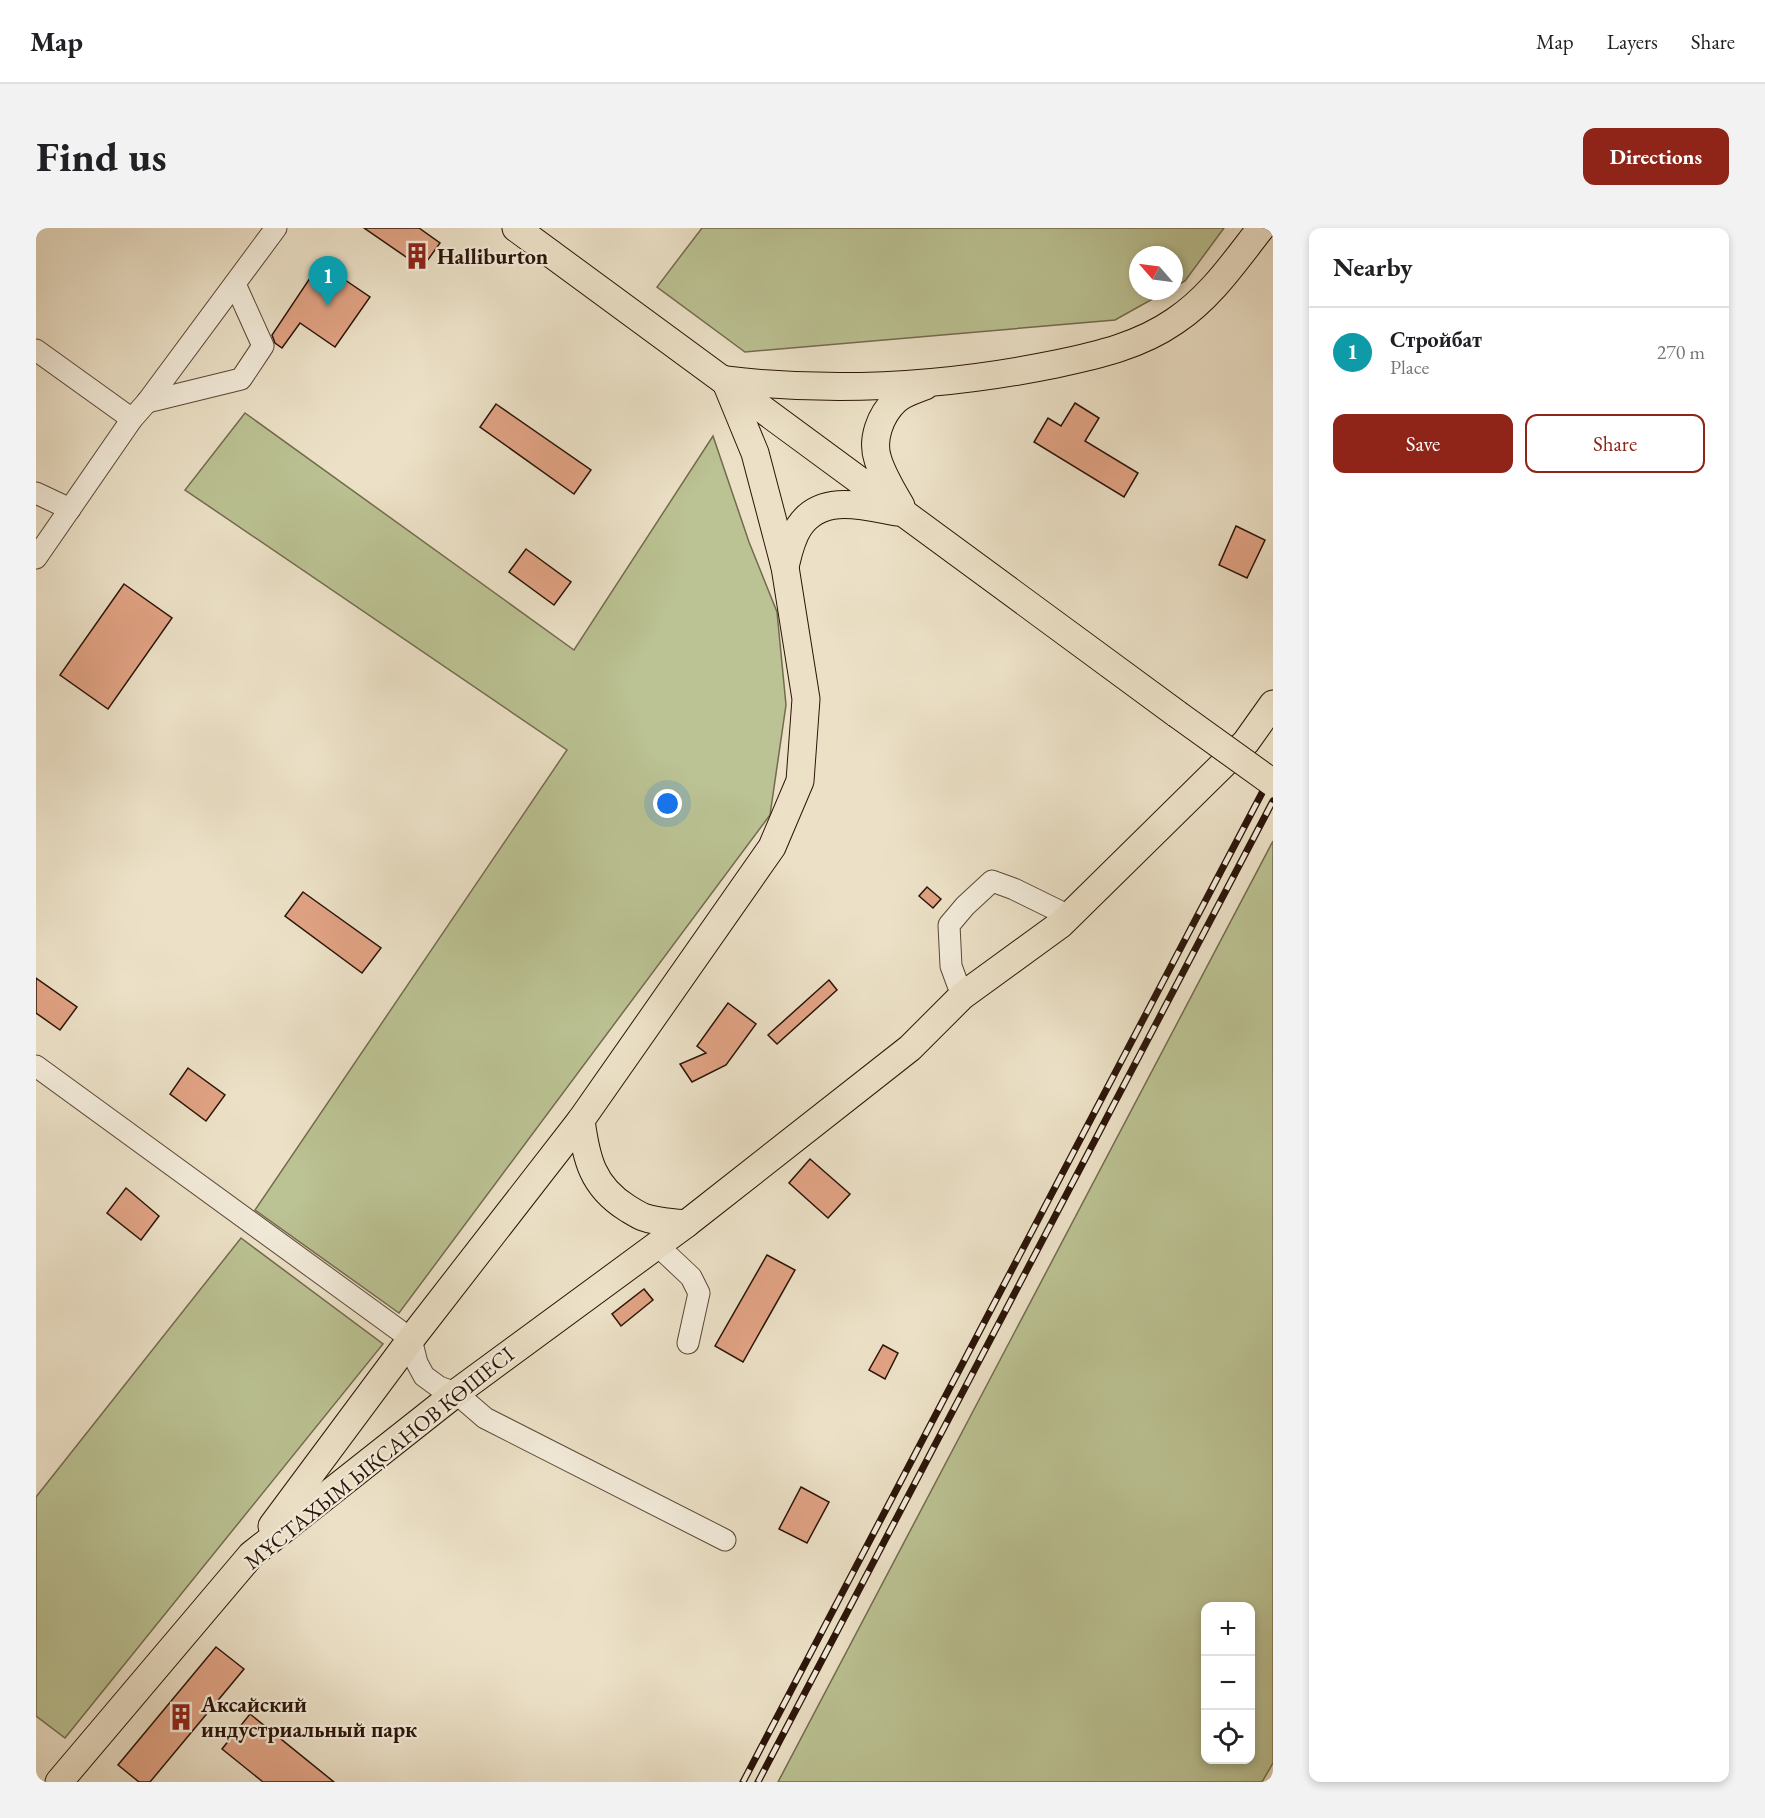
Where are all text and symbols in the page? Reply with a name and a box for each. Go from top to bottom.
text: Map [30,23,83,59]
text: Map [1536,28,1574,55]
text: Layers [1607,28,1658,55]
text: Share [1691,28,1735,55]
button: Directions [1583,128,1729,185]
text: Find us [36,129,167,184]
building icon: Halliburton [402,241,432,271]
place label: Halliburton [437,242,549,271]
north arrow [1129,246,1183,300]
text: Nearby [1333,250,1413,284]
pin: 1 [308,256,348,306]
text: Стройбат [1390,325,1482,354]
text: 1 [1347,339,1358,365]
text: 270 m [1657,339,1705,365]
text: Place [1390,354,1429,380]
button: Save [1333,414,1513,473]
button: Share [1525,414,1705,473]
your location [653,789,682,818]
street label: МҰСТАХЫМ ЫҚСАНОВ КӨШЕСІ [238,1340,520,1576]
map controls [1201,1602,1255,1764]
button: + [1201,1602,1255,1656]
button: − [1201,1656,1255,1710]
place label: Аксайский индустриальный парк [200,1690,418,1744]
building icon: Аксайский индустриальный парк [166,1702,196,1732]
button: locate [1201,1710,1255,1764]

